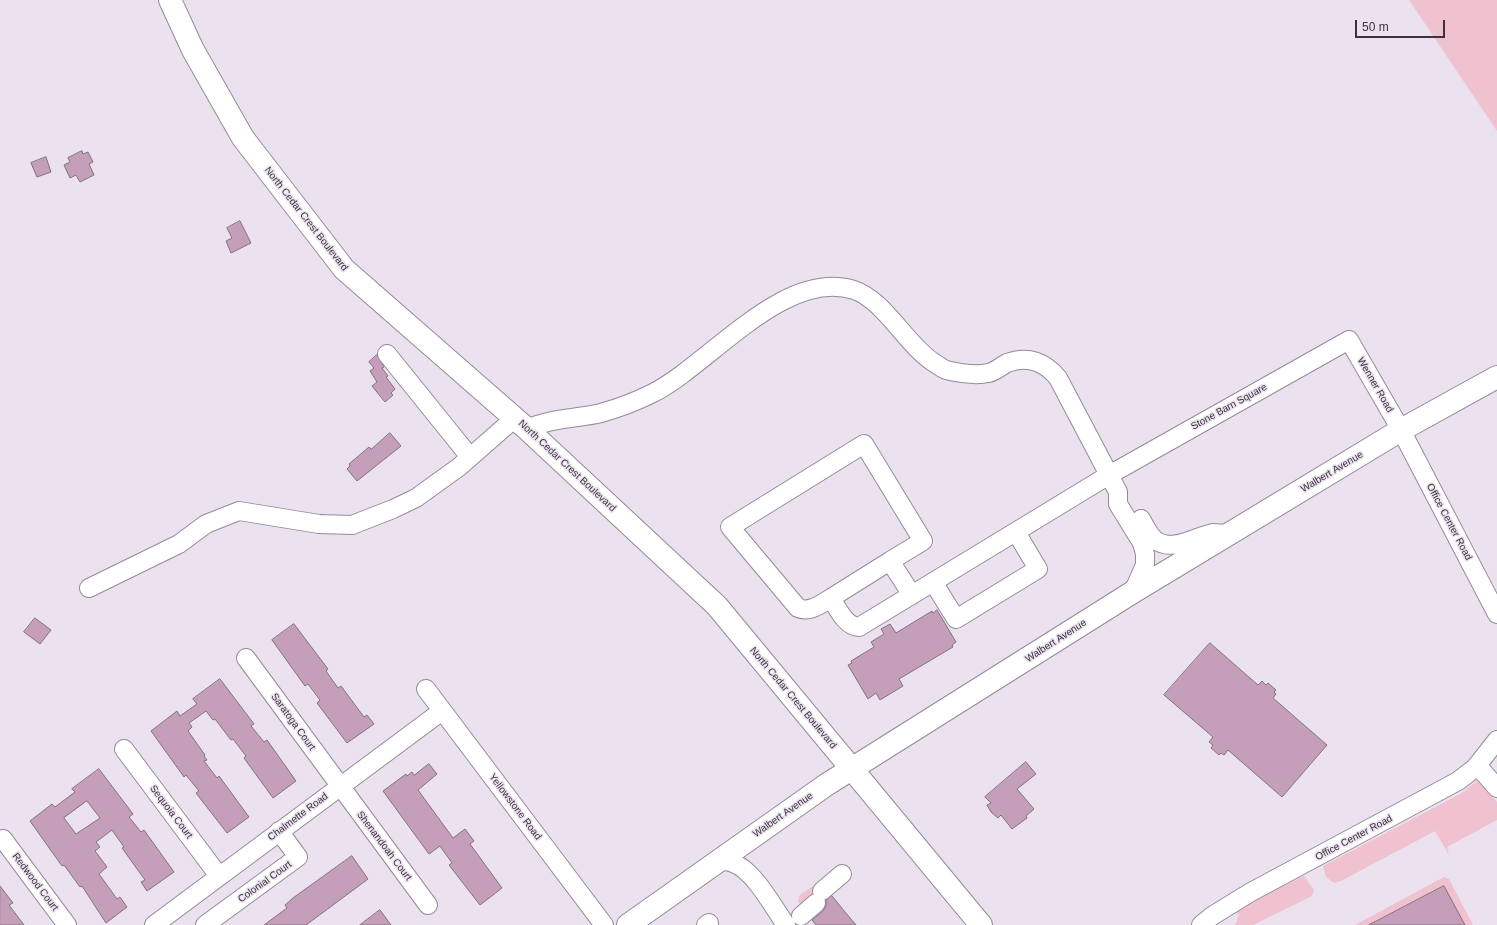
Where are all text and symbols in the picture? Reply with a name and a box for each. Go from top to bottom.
scale bar [1357,12,1447,38]
text: 50 m [1362,20,1389,34]
street label: North Cedar Crest Boulevard [262,165,350,273]
street label: Wenner Road [1354,355,1396,415]
street label: Stone Barn Square [1189,381,1269,433]
street label: North Cedar Crest Boulevard [516,418,618,514]
street label: Walbert Avenue [1299,449,1365,495]
street label: Office Center Road [1424,481,1474,563]
street label: Walbert Avenue [1023,617,1089,665]
street label: North Cedar Crest Boulevard [747,645,839,751]
street label: Saratoga Court [268,691,318,753]
street label: Yellowstone Road [486,772,544,842]
street label: Sequoia Court [147,783,195,841]
street label: Chalmette Road [266,790,330,844]
street label: Walbert Avenue [751,790,815,840]
street label: Shenandoah Court [354,809,414,883]
street label: Office Center Road [1313,813,1395,863]
street label: Redwood Court [9,851,61,913]
street label: Colonial Court [236,859,294,905]

